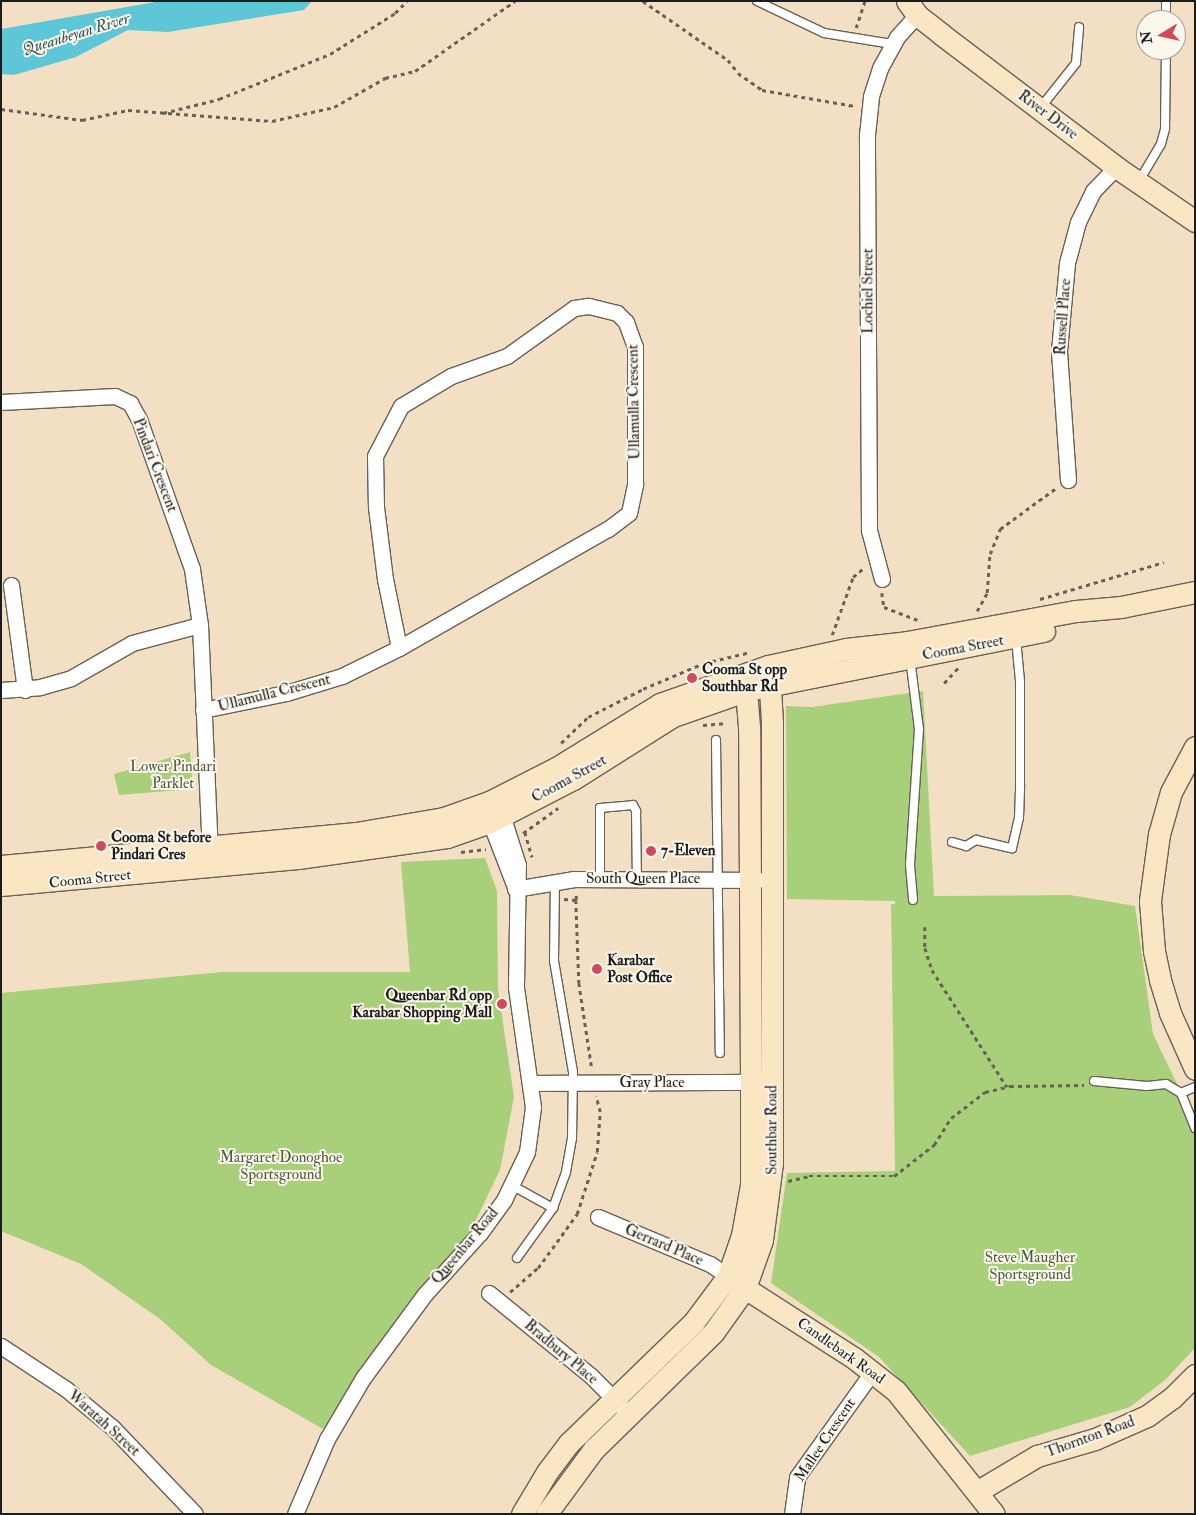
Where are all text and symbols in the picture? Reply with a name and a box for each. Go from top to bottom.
water label: Queanbeyan River [20,9,132,59]
north arrow [1136,10,1186,60]
text: N [1137,30,1156,45]
street label: River Drive [1014,87,1082,143]
street label: Lochiel Street [859,248,877,334]
street label: Russell Place [1051,278,1075,356]
street label: Ullamulla Crescent [624,344,644,460]
street label: Pindari Crescent [129,415,181,515]
street label: Cooma Street [921,631,1005,665]
place label: Cooma St opp Southbar Rd [702,660,787,695]
street label: Ullamulla Crescent [216,670,332,716]
marker: Cooma St opp Southbar Rd [686,672,698,684]
street label: Cooma Street [529,751,609,807]
park label: Lower Pindari Parklet [130,757,216,792]
place label: Cooma St before Pindari Cres [111,828,211,863]
marker: Cooma St before Pindari Cres [95,840,107,852]
place label: 7-Eleven [661,842,715,860]
marker: 7-Eleven [645,845,657,857]
street label: Cooma Street [48,866,132,892]
street label: South Queen Place [586,870,700,888]
place label: Karabar Post Office [607,951,672,986]
marker: Karabar Post Office [591,963,603,975]
place label: Queenbar Rd opp Karabar Shopping Mall [352,986,492,1021]
marker: Queenbar Rd opp Karabar Shopping Mall [496,998,508,1010]
street label: Gray Place [619,1074,685,1092]
street label: Southbar Road [763,1085,781,1175]
park label: Margaret Donoghoe Sportsground [220,1148,342,1183]
street label: Queenbar Road [428,1204,502,1288]
street label: Gerrard Place [622,1220,706,1270]
park label: Steve Maugher Sportsground [985,1248,1075,1283]
street label: Candlebark Road [794,1314,888,1388]
street label: Bradbury Place [521,1316,601,1388]
street label: Waratah Street [65,1386,143,1460]
street label: Mallee Crescent [791,1395,859,1485]
street label: Thornton Road [1043,1413,1137,1461]

